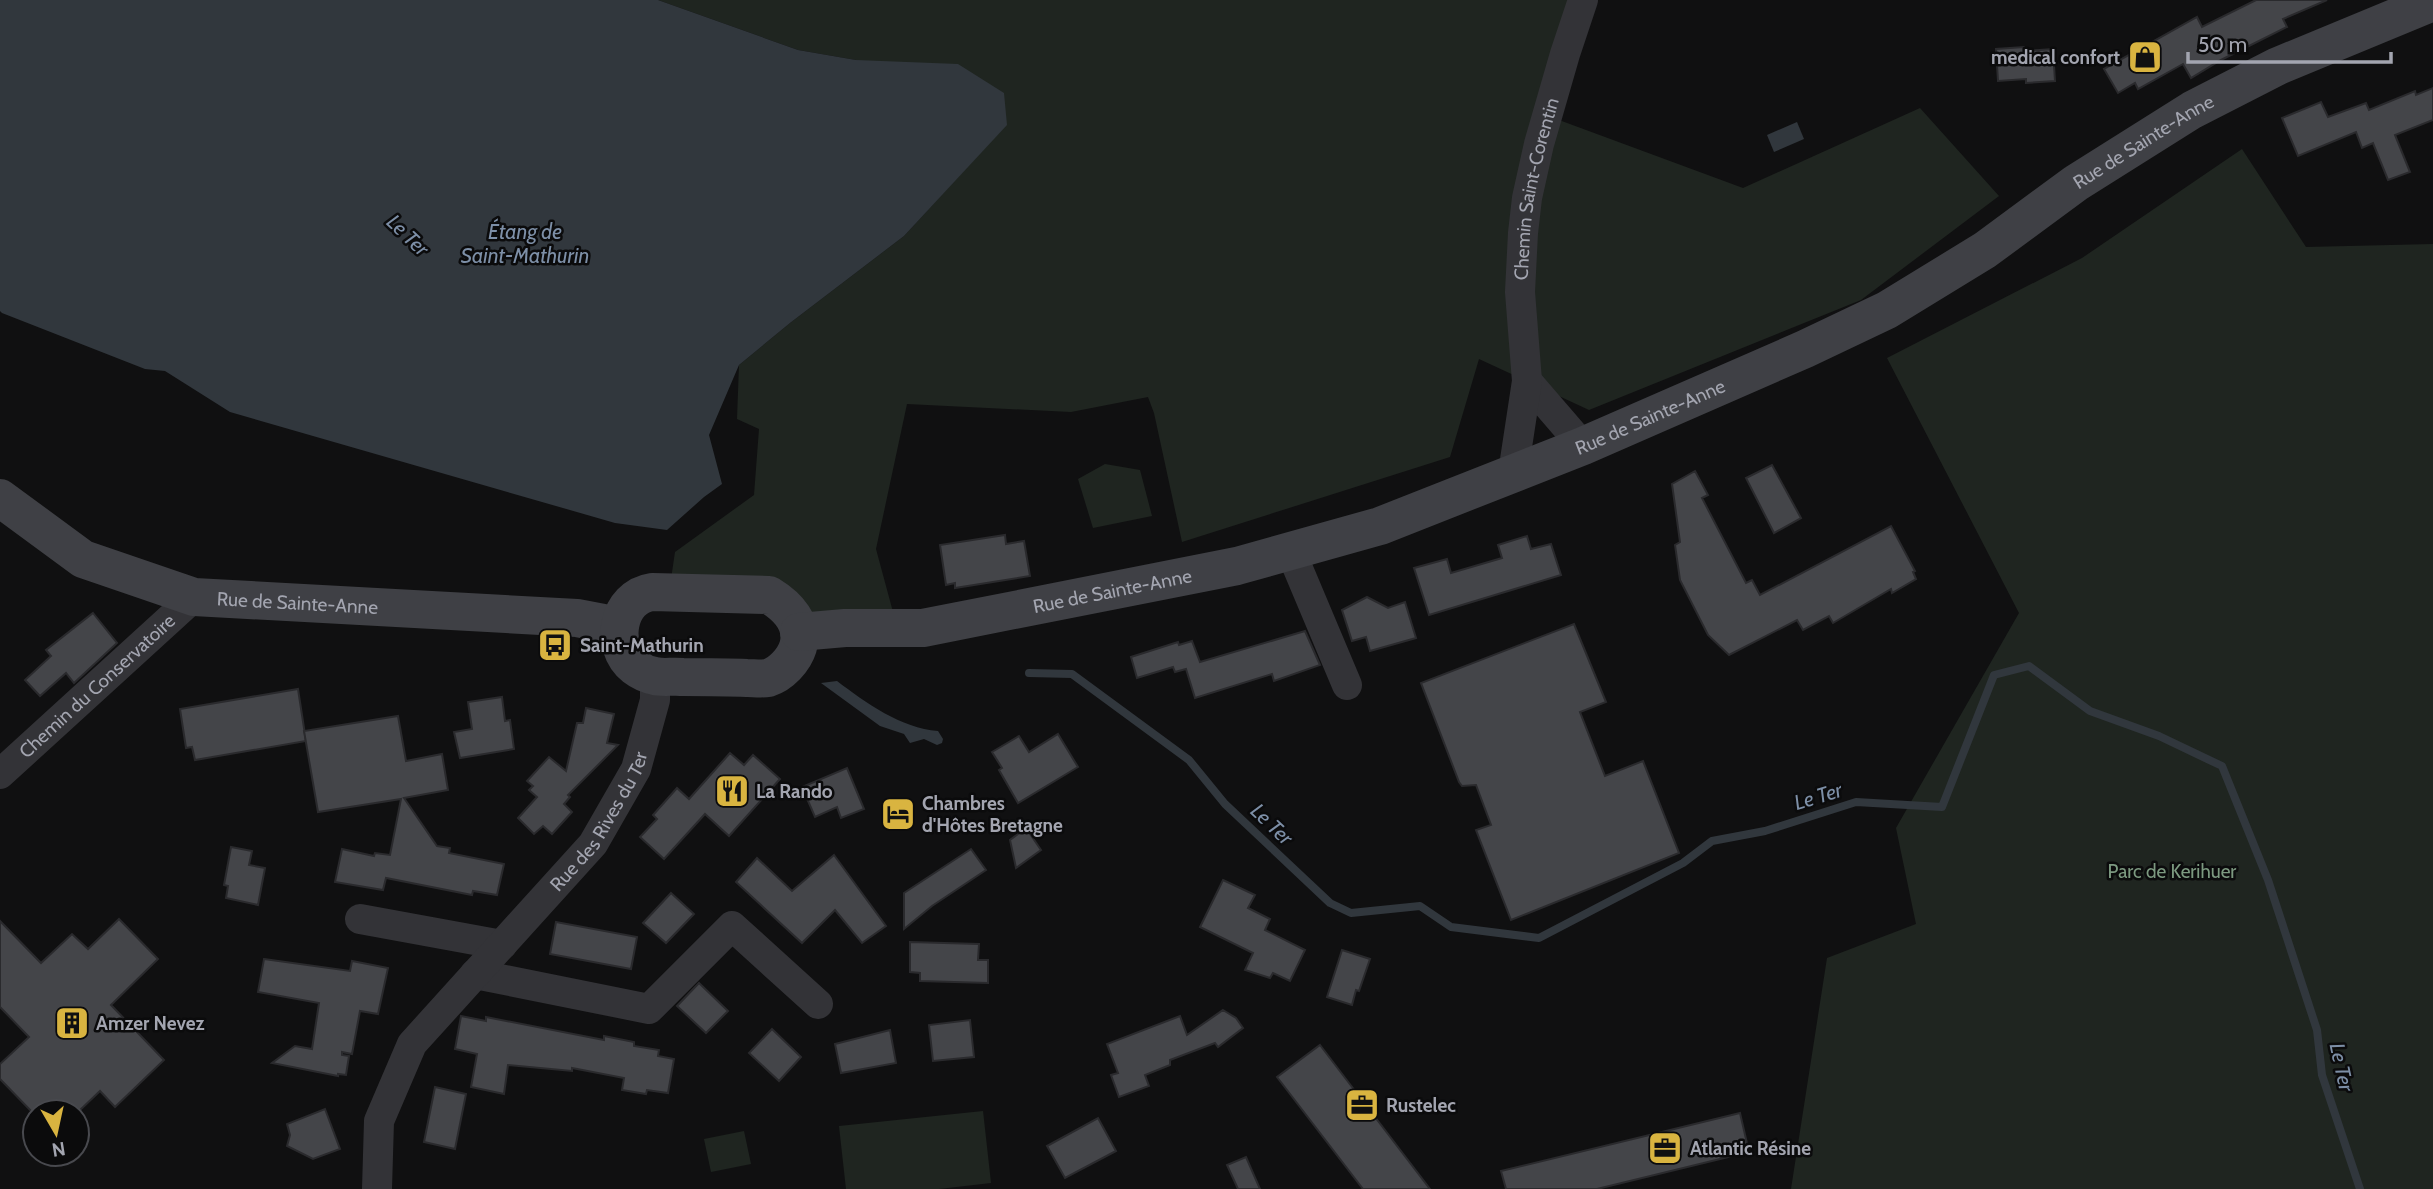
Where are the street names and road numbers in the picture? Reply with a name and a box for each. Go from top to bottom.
street label: Rue de Sainte-Anne [2069,89,2218,194]
street label: Chemin Saint-Corentin [1509,95,1563,281]
street label: Rue de Sainte-Anne [1572,374,1729,459]
street label: Rue de Sainte-Anne [1031,564,1194,618]
street label: Rue de Sainte-Anne [216,587,379,619]
street label: Chemin du Conservatoire [14,609,180,763]
street label: Rue des Rives du Ter [545,749,652,896]

